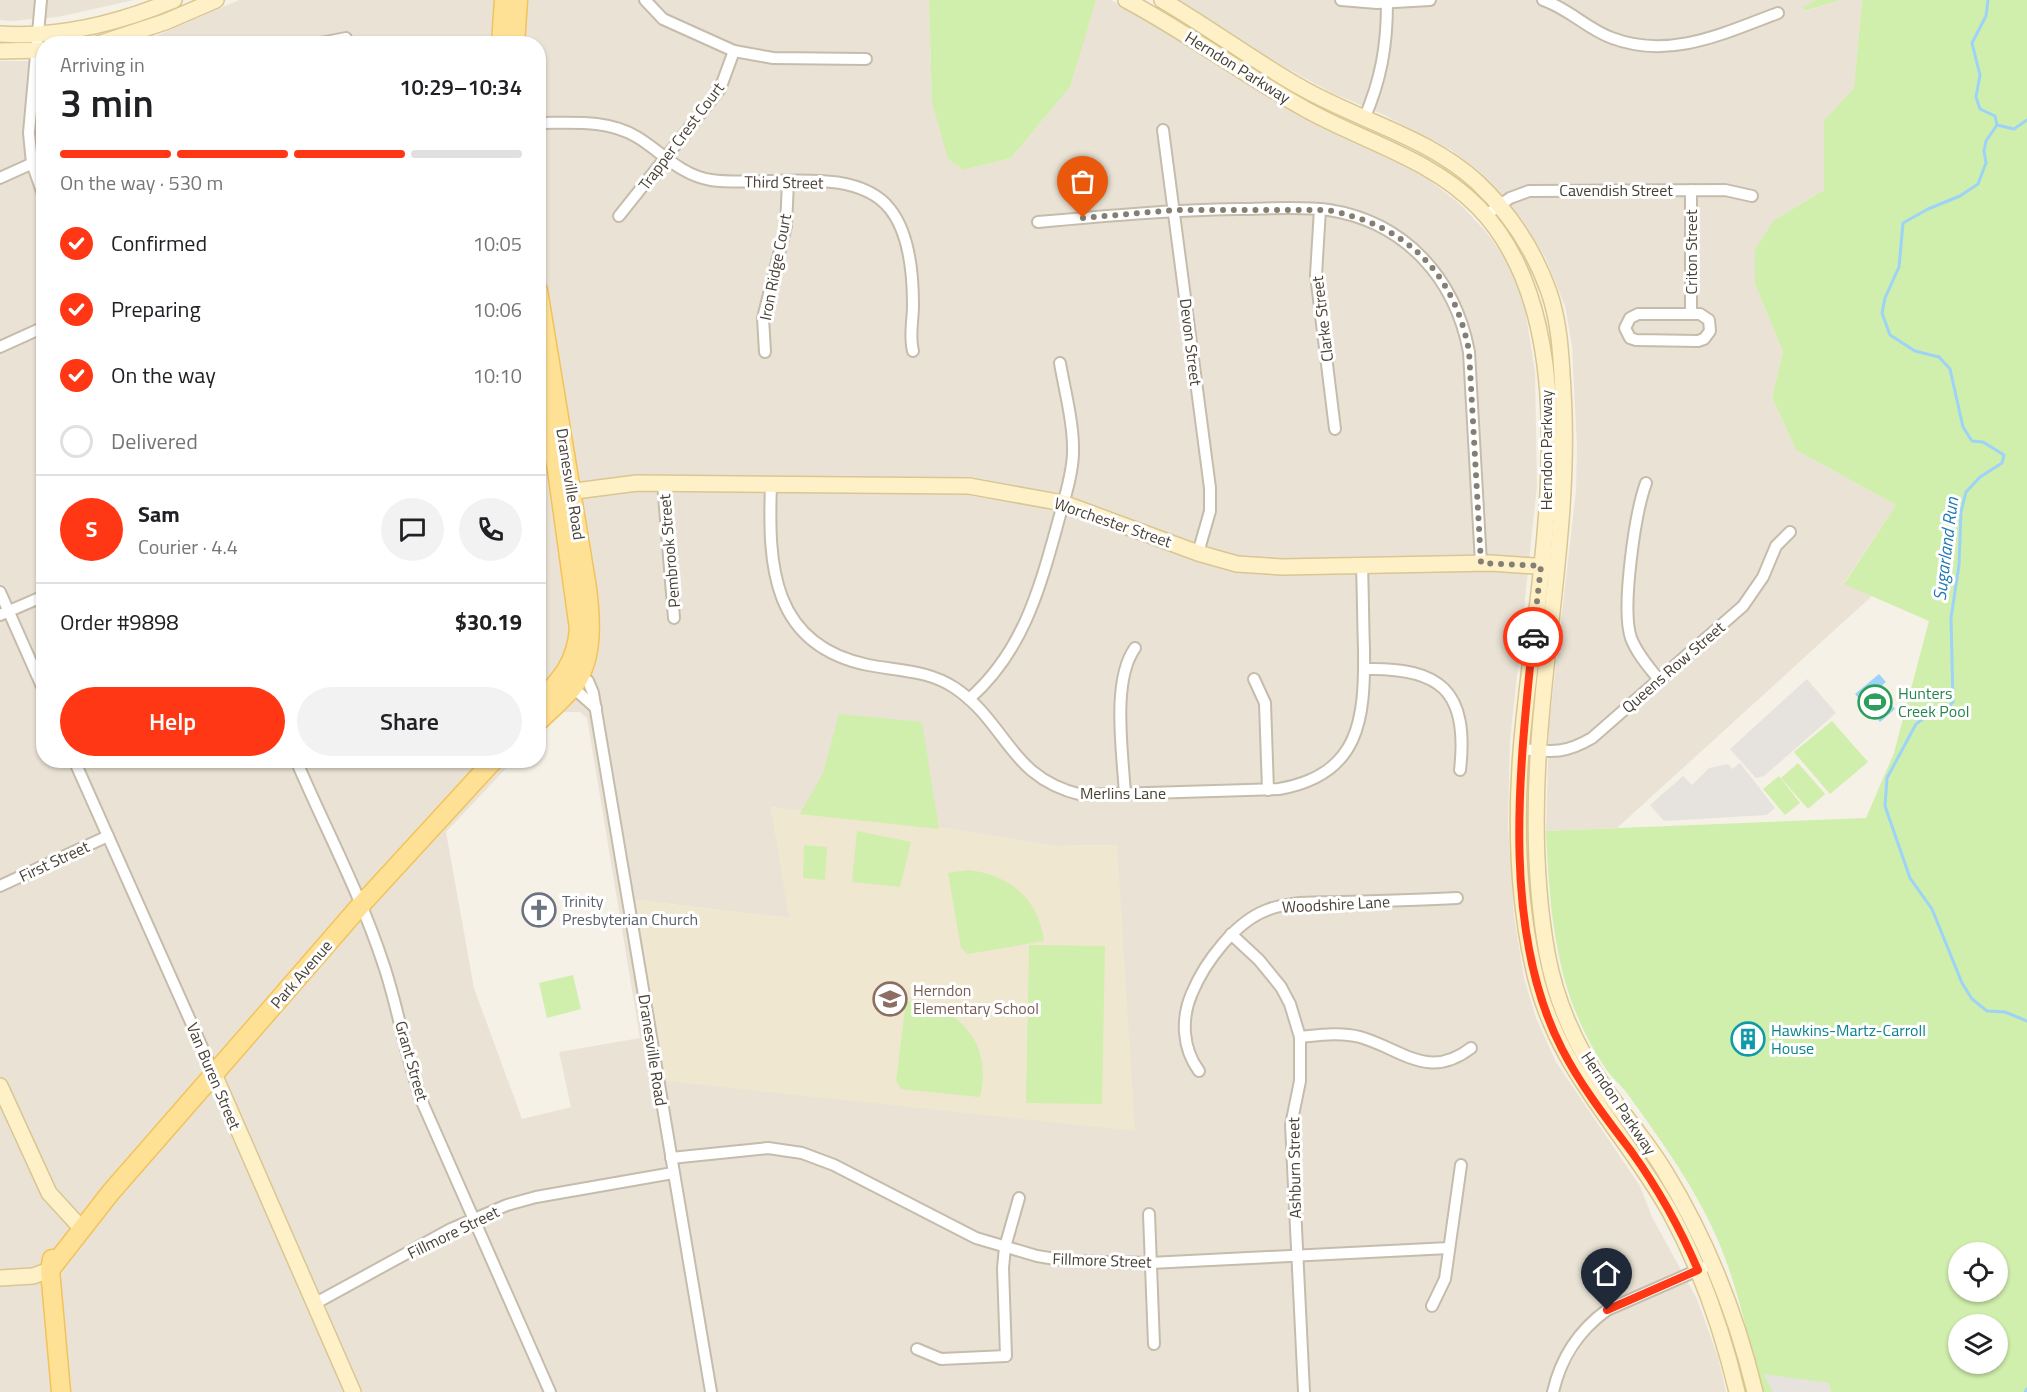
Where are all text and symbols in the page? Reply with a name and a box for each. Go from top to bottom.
street label: Herndon Parkway [1181,25,1296,109]
text: Arriving in [60,49,145,80]
text: 10:29–10:34 [399,70,522,104]
text: 3 min [60,73,154,132]
street label: Trapper Crest Court [632,77,730,195]
pin [1057,156,1108,218]
icon: bag [1066,165,1099,198]
text: On the way · 530 m [60,167,223,198]
street label: Third Street [744,169,824,195]
street label: Cavendish Street [1559,178,1673,202]
street label: Criton Street [1679,209,1703,295]
street label: Iron Ridge Court [753,211,797,322]
text: Confirmed [111,226,207,260]
icon: check [60,227,93,260]
text: 10:05 [473,228,522,259]
street label: Clarke Street [1305,274,1339,363]
text: Preparing [111,292,201,326]
icon: check [60,293,93,326]
text: 10:06 [473,294,522,325]
street label: Devon Street [1174,297,1208,387]
text: On the way [111,358,216,392]
icon: check [60,359,93,392]
text: 10:10 [473,360,522,391]
street label: Herndon Parkway [1534,390,1558,510]
text: Delivered [111,424,198,458]
street label: Dranesville Road [550,426,592,542]
street label: Worchester Street [1051,491,1175,553]
street label: Pembrook Street [652,493,686,609]
water label: Sugarland Run [1926,495,1965,602]
text: Sam [138,497,180,531]
button: chat [381,498,444,561]
button: phone [459,498,522,561]
text: S [86,512,97,546]
text: Courier · 4.4 [138,531,238,562]
text: Order #9898 [60,605,179,639]
text: $30.19 [455,605,522,639]
courier [1503,607,1563,667]
street label: Queens Row Street [1616,615,1730,719]
icon: car [1517,621,1550,654]
place label: Hunters Creek Pool [1898,681,1969,723]
sports icon: Hunters Creek Pool [1857,684,1893,720]
button: Help [60,687,285,756]
button: Share [297,687,522,756]
street label: Merlins Lane [1080,781,1166,805]
street label: First Street [15,834,94,888]
place label: Trinity Presbyterian Church [562,889,698,931]
street label: Woodshire Lane [1281,889,1391,919]
church icon: Trinity Presbyterian Church [521,892,557,928]
street label: Park Avenue [264,934,338,1014]
place label: Herndon Elementary School [913,978,1039,1020]
school or university icon: Herndon Elementary School [872,981,908,1017]
street label: Dranesville Road [632,992,674,1108]
street label: Grant Street [389,1018,435,1104]
place label: Hawkins-Martz-Carroll House [1771,1018,1926,1060]
street label: Van Buren Street [181,1019,247,1134]
building icon: Hawkins-Martz-Carroll House [1730,1021,1766,1057]
street label: Herndon Parkway [1575,1046,1663,1160]
street label: Ashburn Street [1281,1117,1307,1219]
street label: Fillmore Street [403,1199,503,1265]
map controls [1948,1242,2008,1374]
button: locate [1948,1242,2008,1302]
street label: Fillmore Street [1052,1246,1152,1274]
pin [1581,1248,1632,1310]
icon: home [1590,1257,1623,1290]
button: layers [1948,1314,2008,1374]

